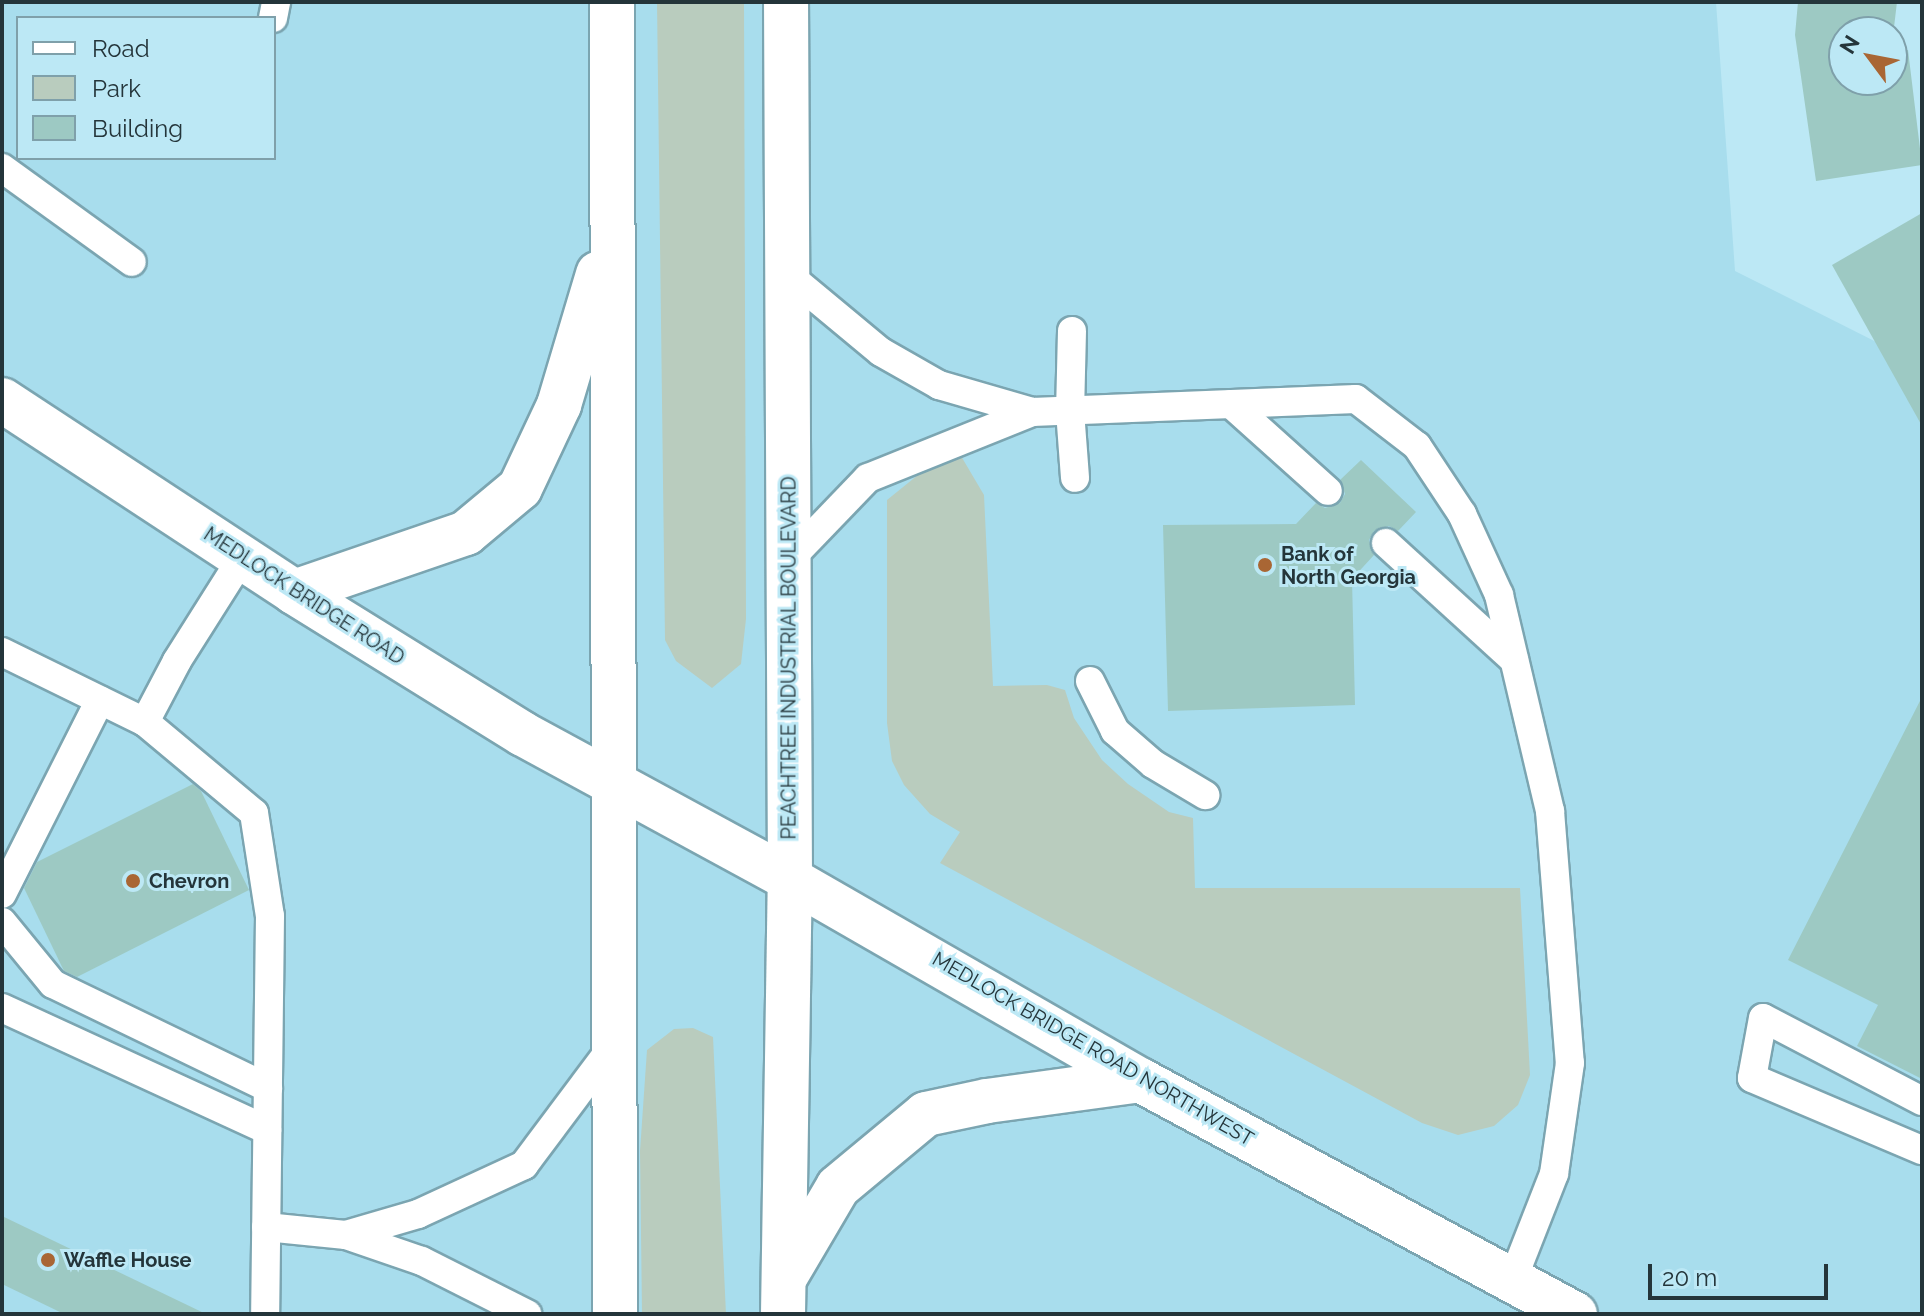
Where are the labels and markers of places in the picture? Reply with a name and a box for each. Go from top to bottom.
place label: Bank of North Georgia [1281,542,1416,589]
marker: Bank of North Georgia [1256,556,1274,574]
place label: Chevron [149,869,229,893]
marker: Chevron [124,872,142,890]
place label: Waffle House [64,1248,192,1272]
marker: Waffle House [39,1251,57,1269]

